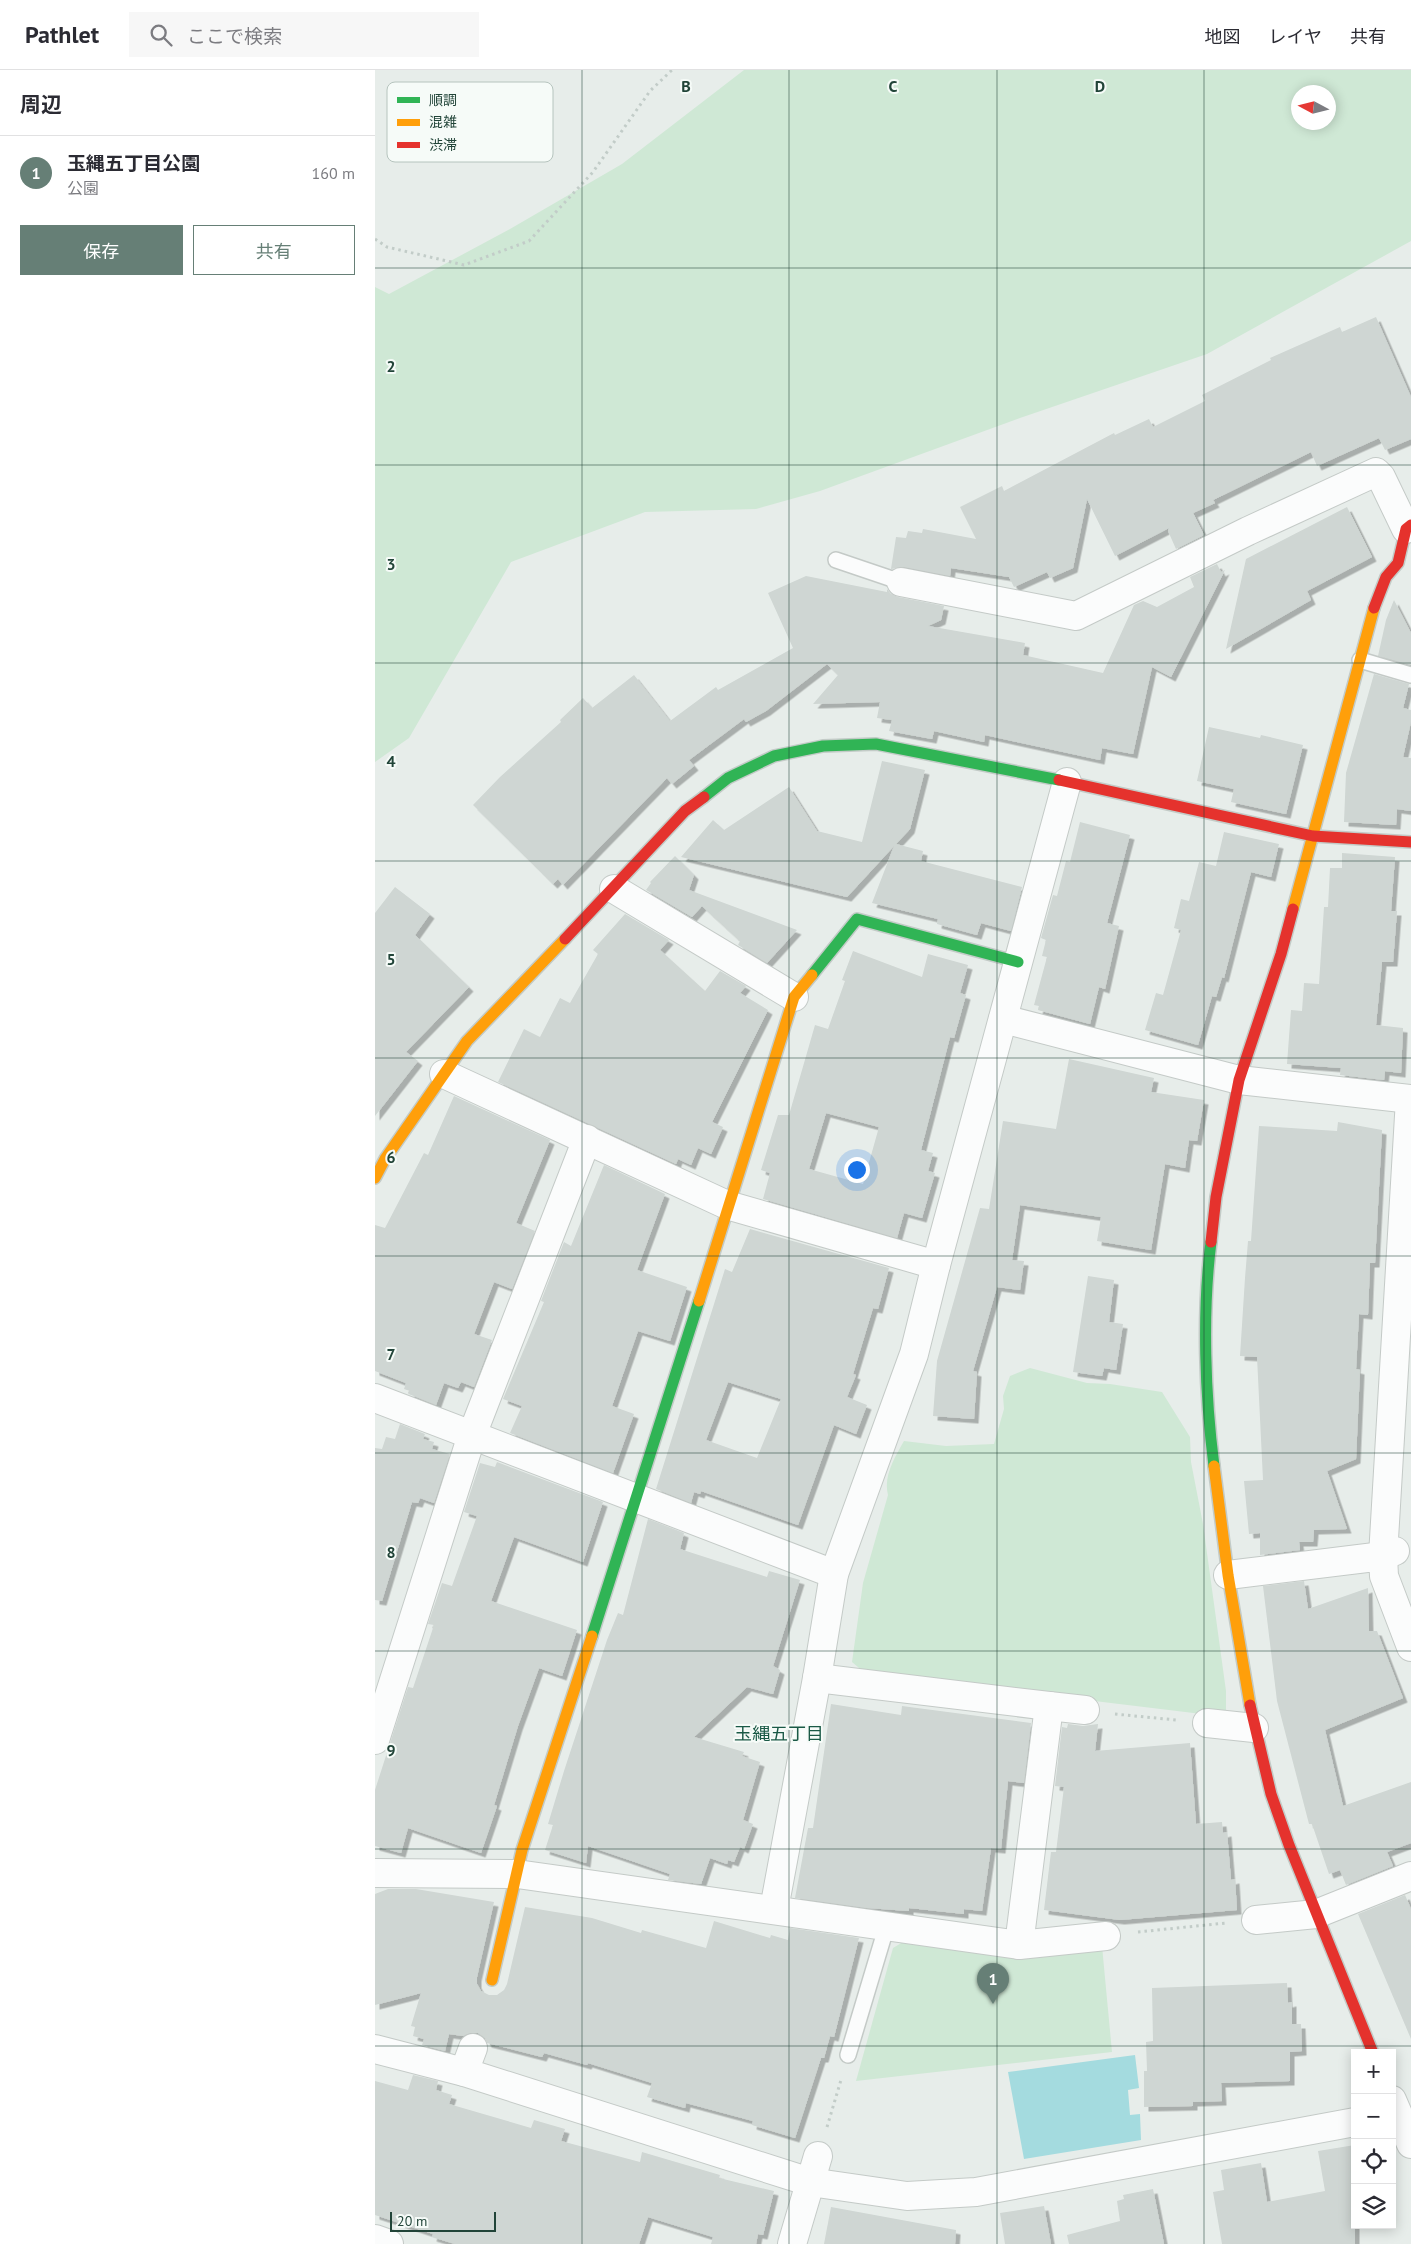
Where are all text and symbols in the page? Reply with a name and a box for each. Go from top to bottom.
search box [129,12,479,57]
text: Pathlet [25,19,99,50]
icon: search [147,21,175,49]
text: ここで検索 [187,24,282,48]
text: 地図 [1205,25,1241,48]
text: レイヤ [1269,25,1322,48]
text: 共有 [1350,25,1386,48]
text: B [681,76,691,96]
text: C [889,76,898,96]
text: D [1095,76,1105,96]
legend [387,82,553,162]
north arrow [1291,85,1336,130]
text: 周辺 [20,91,62,118]
text: 順調 [429,91,457,109]
text: 混雑 [429,113,457,131]
text: 渋滞 [429,136,457,154]
text: 玉縄五丁目公園 [67,151,200,175]
text: 1 [31,163,41,183]
text: 160 m [312,163,355,183]
text: 公園 [67,178,99,198]
button: 保存 [20,225,183,275]
button: 共有 [193,225,355,275]
text: 2 [386,356,396,376]
text: 3 [386,554,396,574]
text: 4 [386,751,396,771]
text: 5 [386,949,396,969]
text: 6 [386,1147,396,1167]
your location [844,1157,870,1183]
text: 7 [386,1344,396,1364]
text: 8 [386,1542,396,1562]
district label: 玉縄五丁目 [734,1722,824,1745]
text: 9 [386,1740,396,1760]
pin: 1 [977,1963,1009,2004]
map controls [1351,2049,1396,2229]
button: + [1351,2049,1396,2094]
button: − [1351,2094,1396,2139]
button: locate [1351,2139,1396,2184]
button: layers [1351,2184,1396,2229]
scale bar [390,2209,496,2232]
text: 20 m [397,2212,427,2230]

